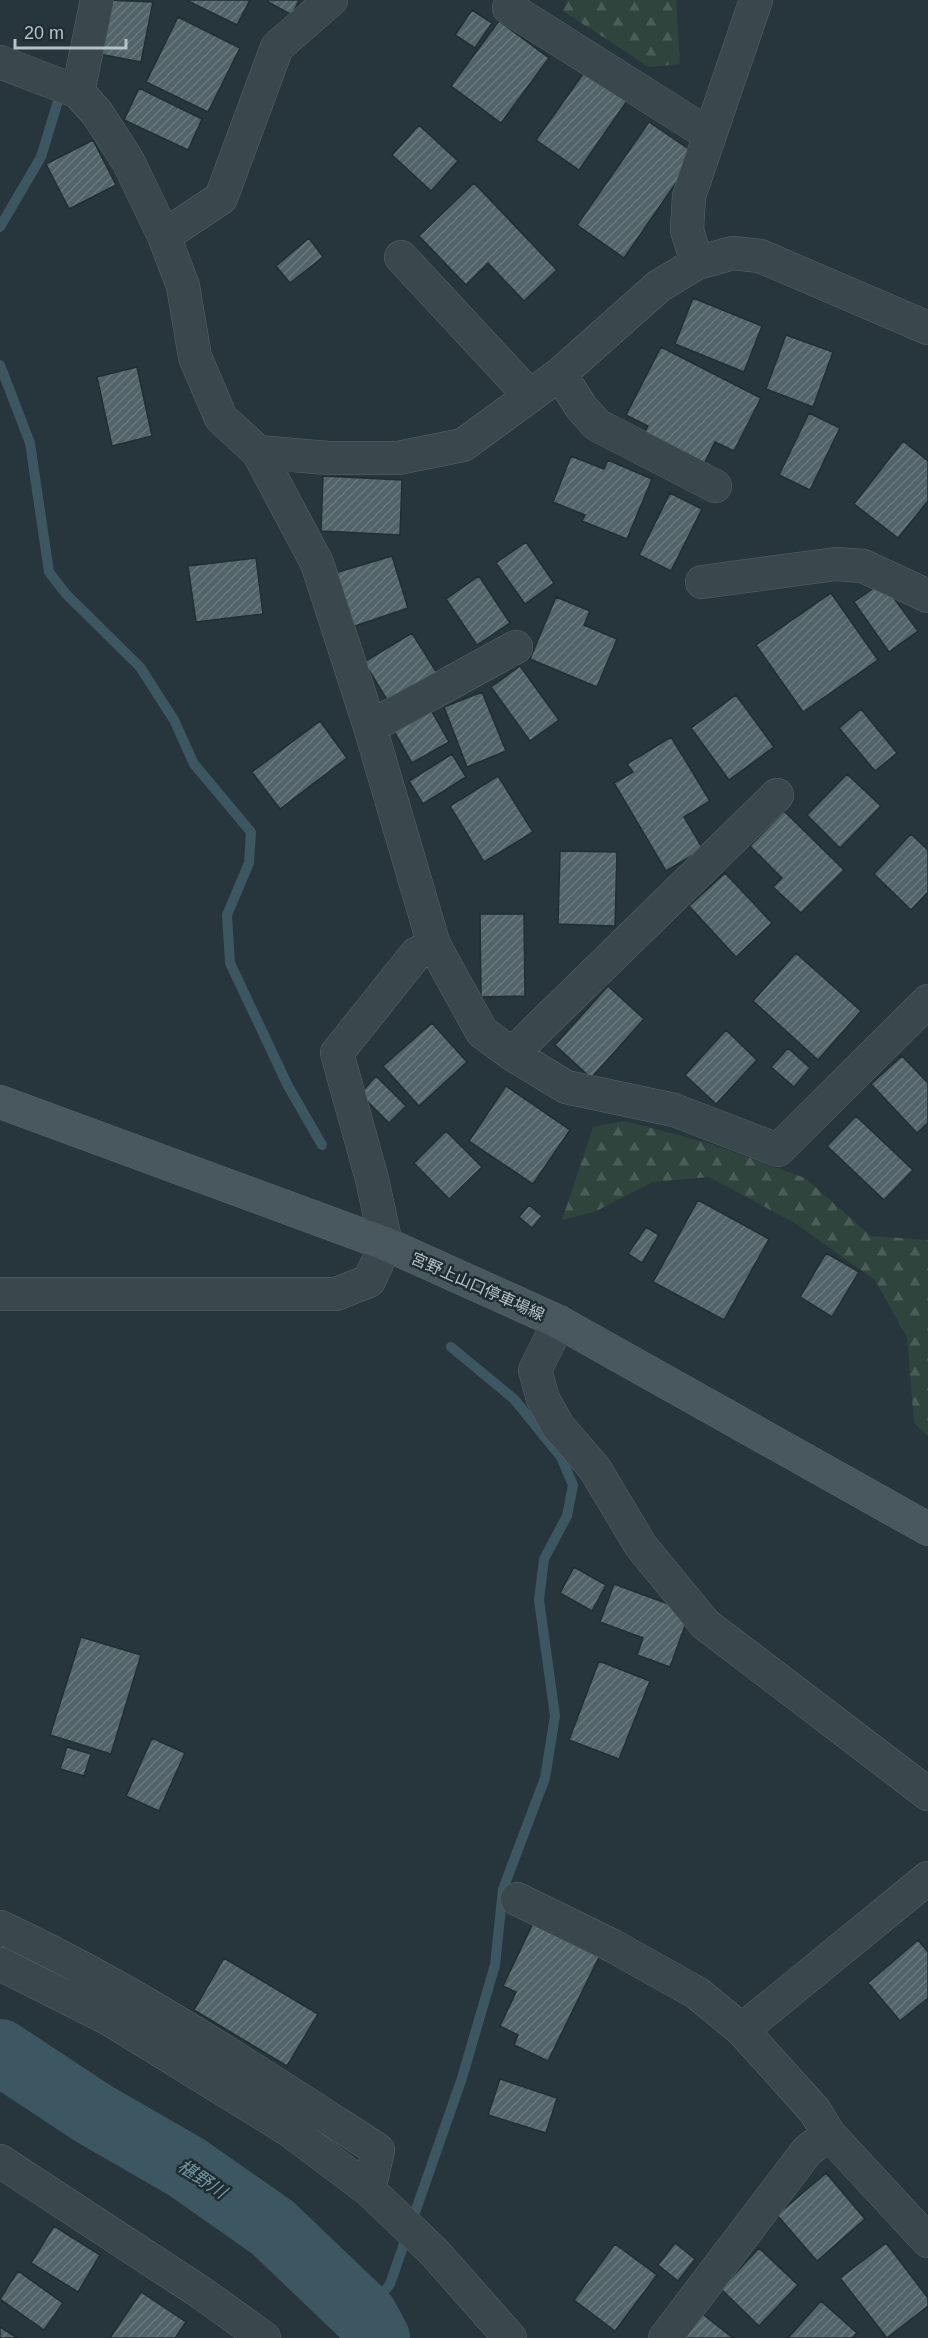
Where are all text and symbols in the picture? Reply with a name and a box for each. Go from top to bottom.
scale bar [15,12,126,50]
text: 20 m [24,23,64,43]
street label: 宮野上山口停車場線 [409,1249,547,1324]
water label: 椹野川 [174,2156,232,2204]

